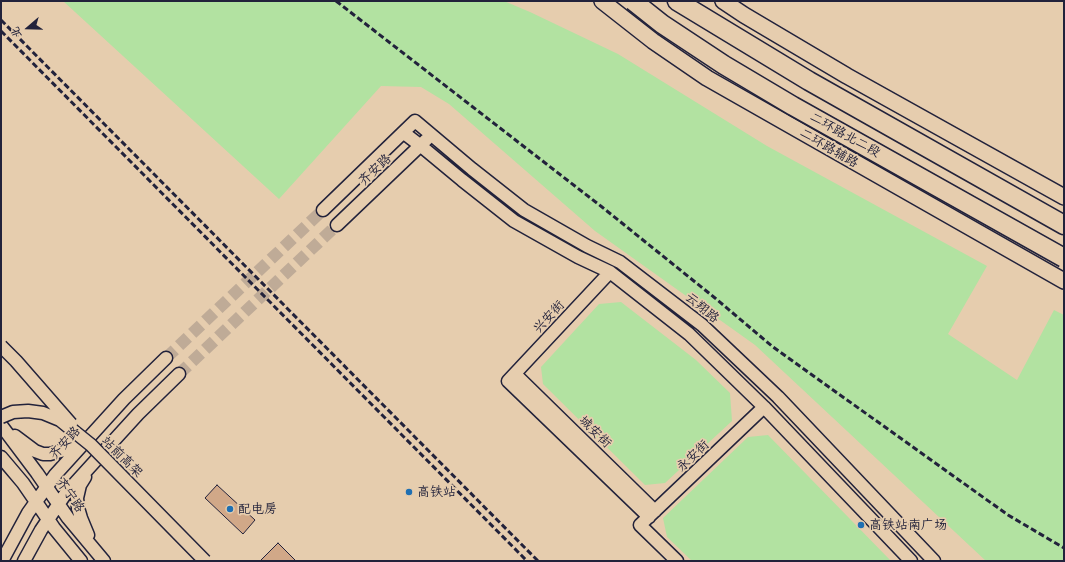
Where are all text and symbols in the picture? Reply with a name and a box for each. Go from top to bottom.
north arrow [8,8,48,48]
text: 北 [8,25,24,40]
street label: 二环路北二段 [807,109,883,161]
street label: 二环路辅路 [797,125,861,171]
street label: 齐安路 [355,151,395,189]
street label: 云翔路 [682,290,722,326]
street label: 兴安街 [530,297,568,337]
street label: 城安街 [576,413,614,451]
street label: 齐安路 [46,423,84,463]
street label: 站前高架 [98,433,146,481]
street label: 永安街 [674,437,712,475]
street label: 齐宁路 [52,475,88,515]
place label: 高铁站 [417,484,456,500]
marker: 高铁站 [404,487,414,497]
place label: 配电房 [238,501,277,517]
marker: 配电房 [225,504,235,514]
place label: 高铁站南广场 [869,517,947,533]
marker: 高铁站南广场 [856,520,866,530]

